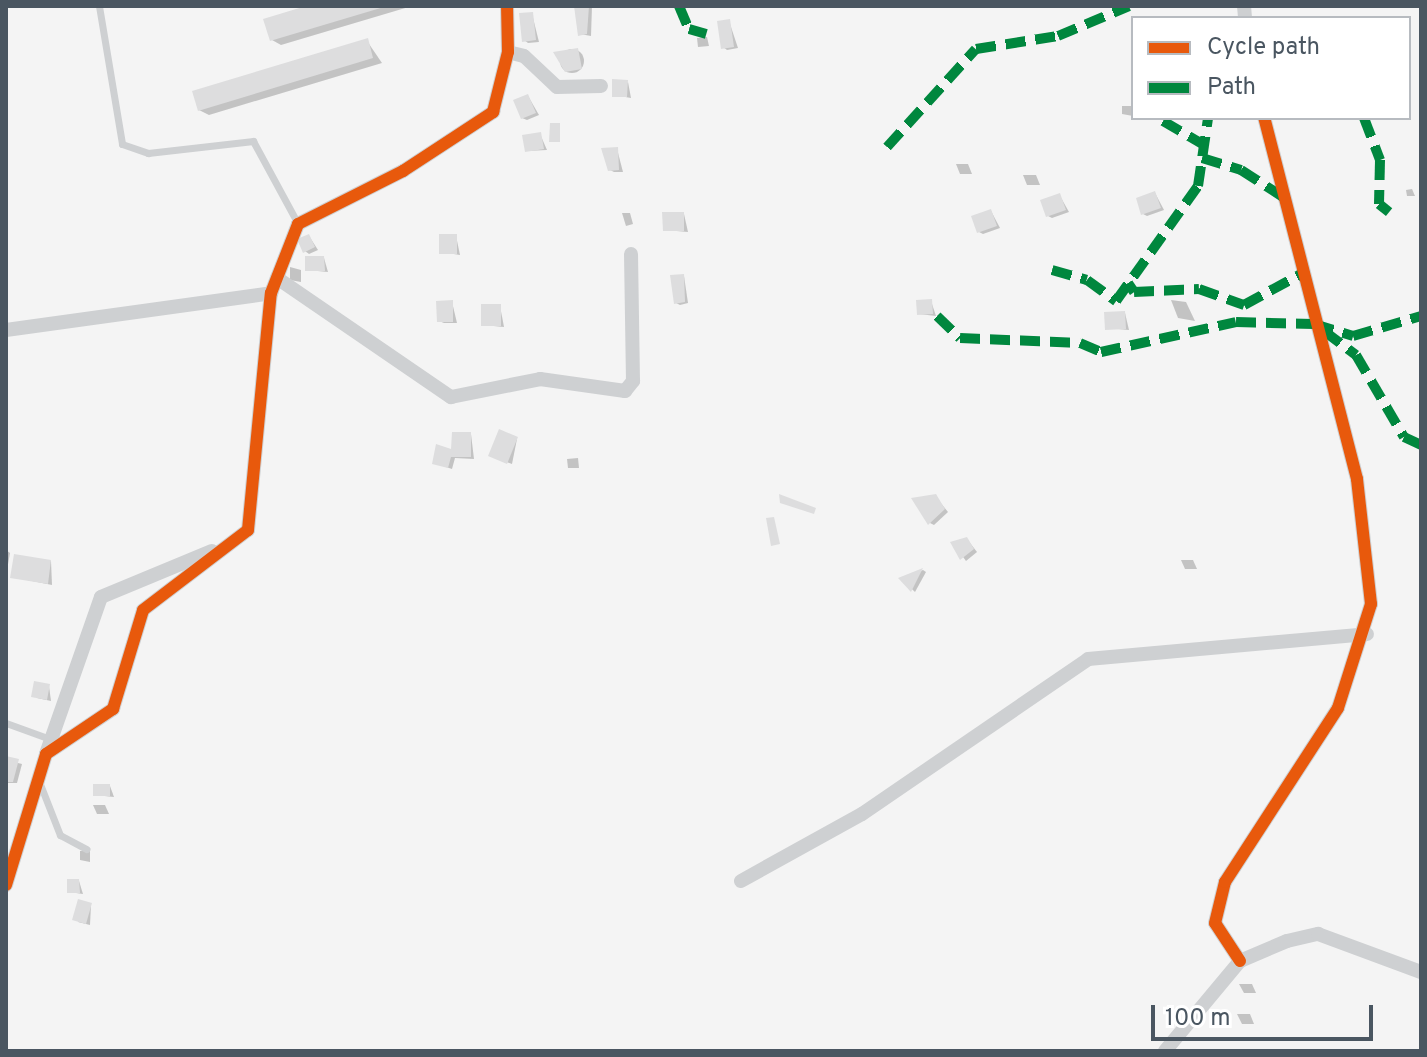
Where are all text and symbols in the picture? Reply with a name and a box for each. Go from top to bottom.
legend [1131,16,1411,120]
text: Cycle path [1207,33,1320,63]
text: Path [1207,73,1256,103]
scale bar [1155,989,1377,1039]
text: 100 m [1165,1004,1231,1034]

